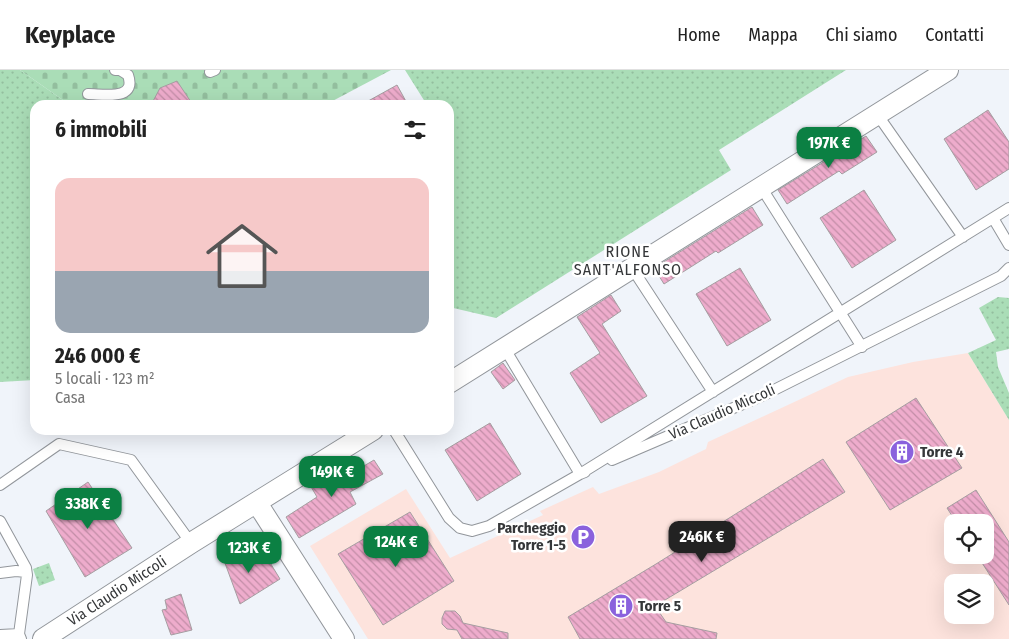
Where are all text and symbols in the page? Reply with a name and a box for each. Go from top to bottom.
text: Keyplace [25,21,115,49]
text: Home [677,24,720,46]
text: Mappa [748,24,798,46]
text: Chi siamo [826,24,897,46]
text: Contatti [925,24,984,46]
icon: filters [401,116,429,144]
text: 6 immobili [55,117,147,143]
pin: 197K € [788,126,870,169]
text: 197K € [808,133,850,152]
icon: home [197,211,287,301]
district label: RIONE SANT'ALFONSO [574,242,682,279]
text: 246 000 € [55,343,140,369]
text: 5 locali · 123 m² [55,369,154,388]
street label: Via Claudio Miccoli [666,381,778,443]
text: Casa [55,388,85,407]
building icon: Torre 4 [889,439,915,465]
place label: Torre 4 [920,443,964,461]
pin: 149K € [291,456,373,498]
text: 149K € [310,462,354,481]
pin: 338K € [47,488,129,530]
text: 338K € [66,494,110,513]
map controls [944,514,994,624]
button: locate [944,514,994,564]
place label: Parcheggio Torre 1-5 [497,519,566,554]
pin: 246K € [661,520,743,563]
parking icon: Parcheggio Torre 1-5 [570,524,596,550]
pin: 124K € [355,526,437,568]
text: 246K € [680,527,724,546]
pin: 123K € [208,532,290,574]
text: 124K € [374,532,418,551]
text: 123K € [228,538,270,557]
street label: Via Claudio Miccoli [64,552,170,630]
button: layers [944,574,994,624]
building icon: Torre 5 [608,593,634,619]
place label: Torre 5 [638,597,681,615]

